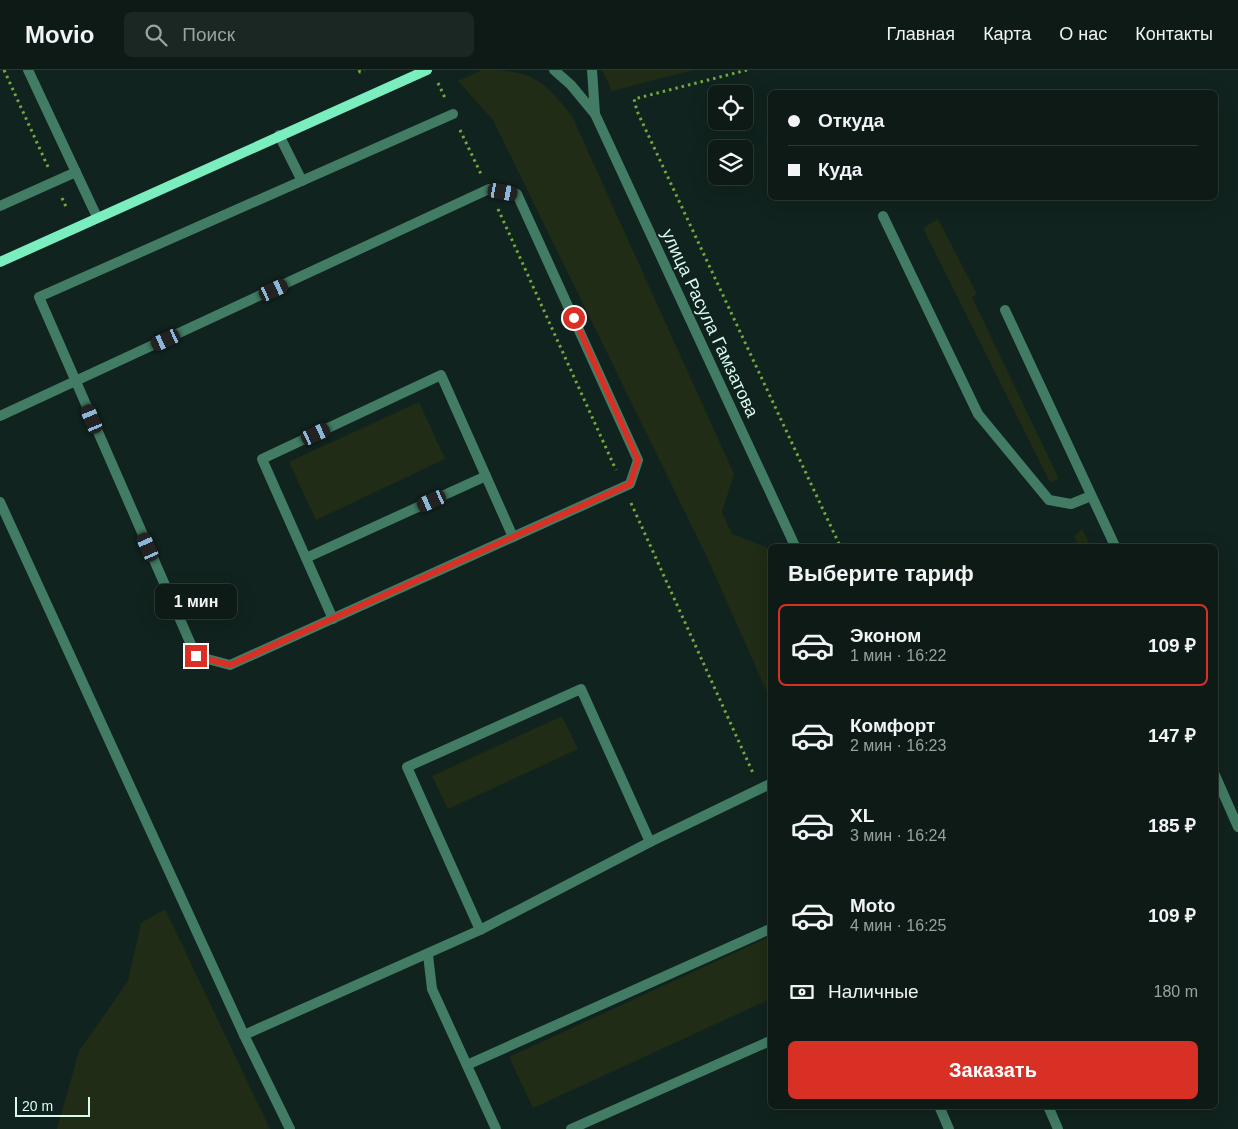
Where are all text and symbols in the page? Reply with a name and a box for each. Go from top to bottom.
search box [124,12,474,57]
text: Movio [25,21,94,48]
icon: search [142,21,170,49]
text: Поиск [182,24,235,45]
text: Главная [887,24,955,44]
text: Карта [983,24,1031,44]
text: О нас [1059,24,1107,44]
text: Контакты [1135,24,1213,44]
map controls [708,85,753,185]
button: locate [708,85,753,130]
text: Откуда [818,110,884,131]
button: layers [708,140,753,185]
text: Куда [818,159,862,180]
car [486,182,519,202]
street label: улица Расула Гамзатова [658,226,763,421]
car [257,277,290,303]
route start [563,307,585,329]
car [149,327,182,353]
car [79,402,104,436]
car [299,421,332,447]
car [415,488,448,514]
car [135,530,160,564]
text: Выберите тариф [788,561,974,586]
callout: 1 мин [155,584,237,618]
text: 1 мин [174,593,218,610]
icon: car [790,623,835,668]
text: Эконом [850,625,921,646]
text: 109 ₽ [1148,635,1196,656]
route end [185,645,207,667]
text: 1 мин · 16:22 [850,647,946,664]
icon: car [790,713,835,758]
text: Комфорт [850,715,935,736]
text: 147 ₽ [1148,725,1196,746]
text: 2 мин · 16:23 [850,737,946,754]
icon: car [790,803,835,848]
text: XL [850,805,874,826]
text: 185 ₽ [1148,815,1196,836]
text: 3 мин · 16:24 [850,827,946,844]
icon: car [790,893,835,938]
text: Moto [850,895,895,916]
text: 109 ₽ [1148,905,1196,926]
text: 4 мин · 16:25 [850,917,946,934]
icon: cash [788,978,816,1006]
text: Наличные [828,981,919,1002]
text: 180 m [1154,983,1198,1000]
button: Заказать [788,1041,1198,1099]
scale bar [15,1094,90,1117]
text: 20 m [22,1098,53,1114]

